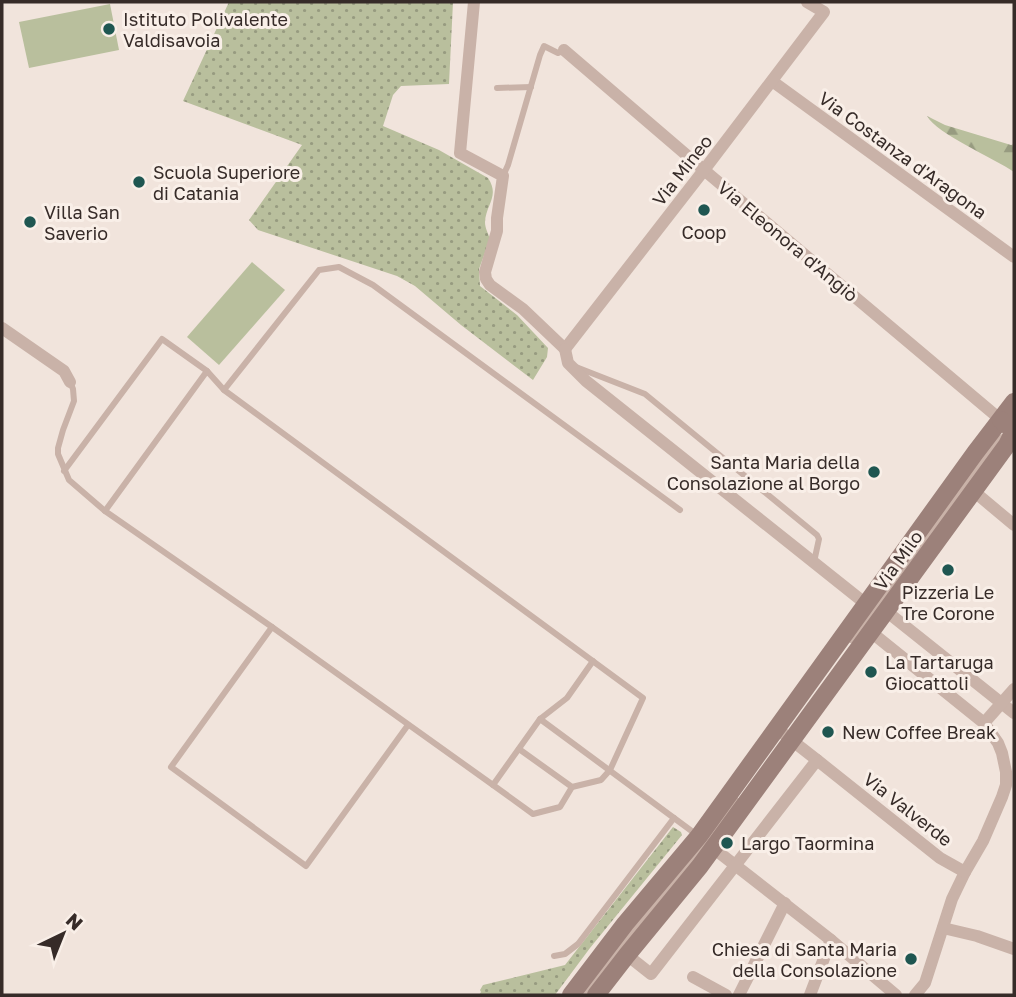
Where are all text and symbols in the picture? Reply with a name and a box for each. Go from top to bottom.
place label: Istituto Polivalente Valdisavoia [123,8,288,51]
marker: Istituto Polivalente Valdisavoia [101,21,117,37]
street label: Via Costanza d'Aragona [815,87,991,223]
street label: Via Mineo [647,130,717,210]
place label: Scuola Superiore di Catania [153,161,300,204]
marker: Scuola Superiore di Catania [131,174,147,190]
street label: Via Eleonora d'Angiò [713,176,863,306]
place label: Villa San Saverio [44,201,120,244]
marker: Coop [696,202,712,218]
marker: Villa San Saverio [22,214,38,230]
place label: Coop [682,221,726,243]
place label: Santa Maria della Consolazione al Borgo [667,451,860,494]
marker: Santa Maria della Consolazione al Borgo [866,464,882,480]
street label: Via Milo [869,526,927,594]
marker: Pizzeria Le Tre Corone [940,562,956,578]
place label: Pizzeria Le Tre Corone [901,581,995,624]
place label: La Tartaruga Giocattoli [885,651,994,694]
marker: La Tartaruga Giocattoli [863,664,879,680]
place label: New Coffee Break [842,721,996,743]
marker: New Coffee Break [820,724,836,740]
street label: Via Valverde [859,768,957,850]
place label: Largo Taormina [741,832,874,854]
marker: Largo Taormina [719,835,735,851]
north arrow [28,899,98,969]
text: N [62,908,88,935]
place label: Chiesa di Santa Maria della Consolazione [712,938,897,981]
marker: Chiesa di Santa Maria della Consolazione [903,951,919,967]

